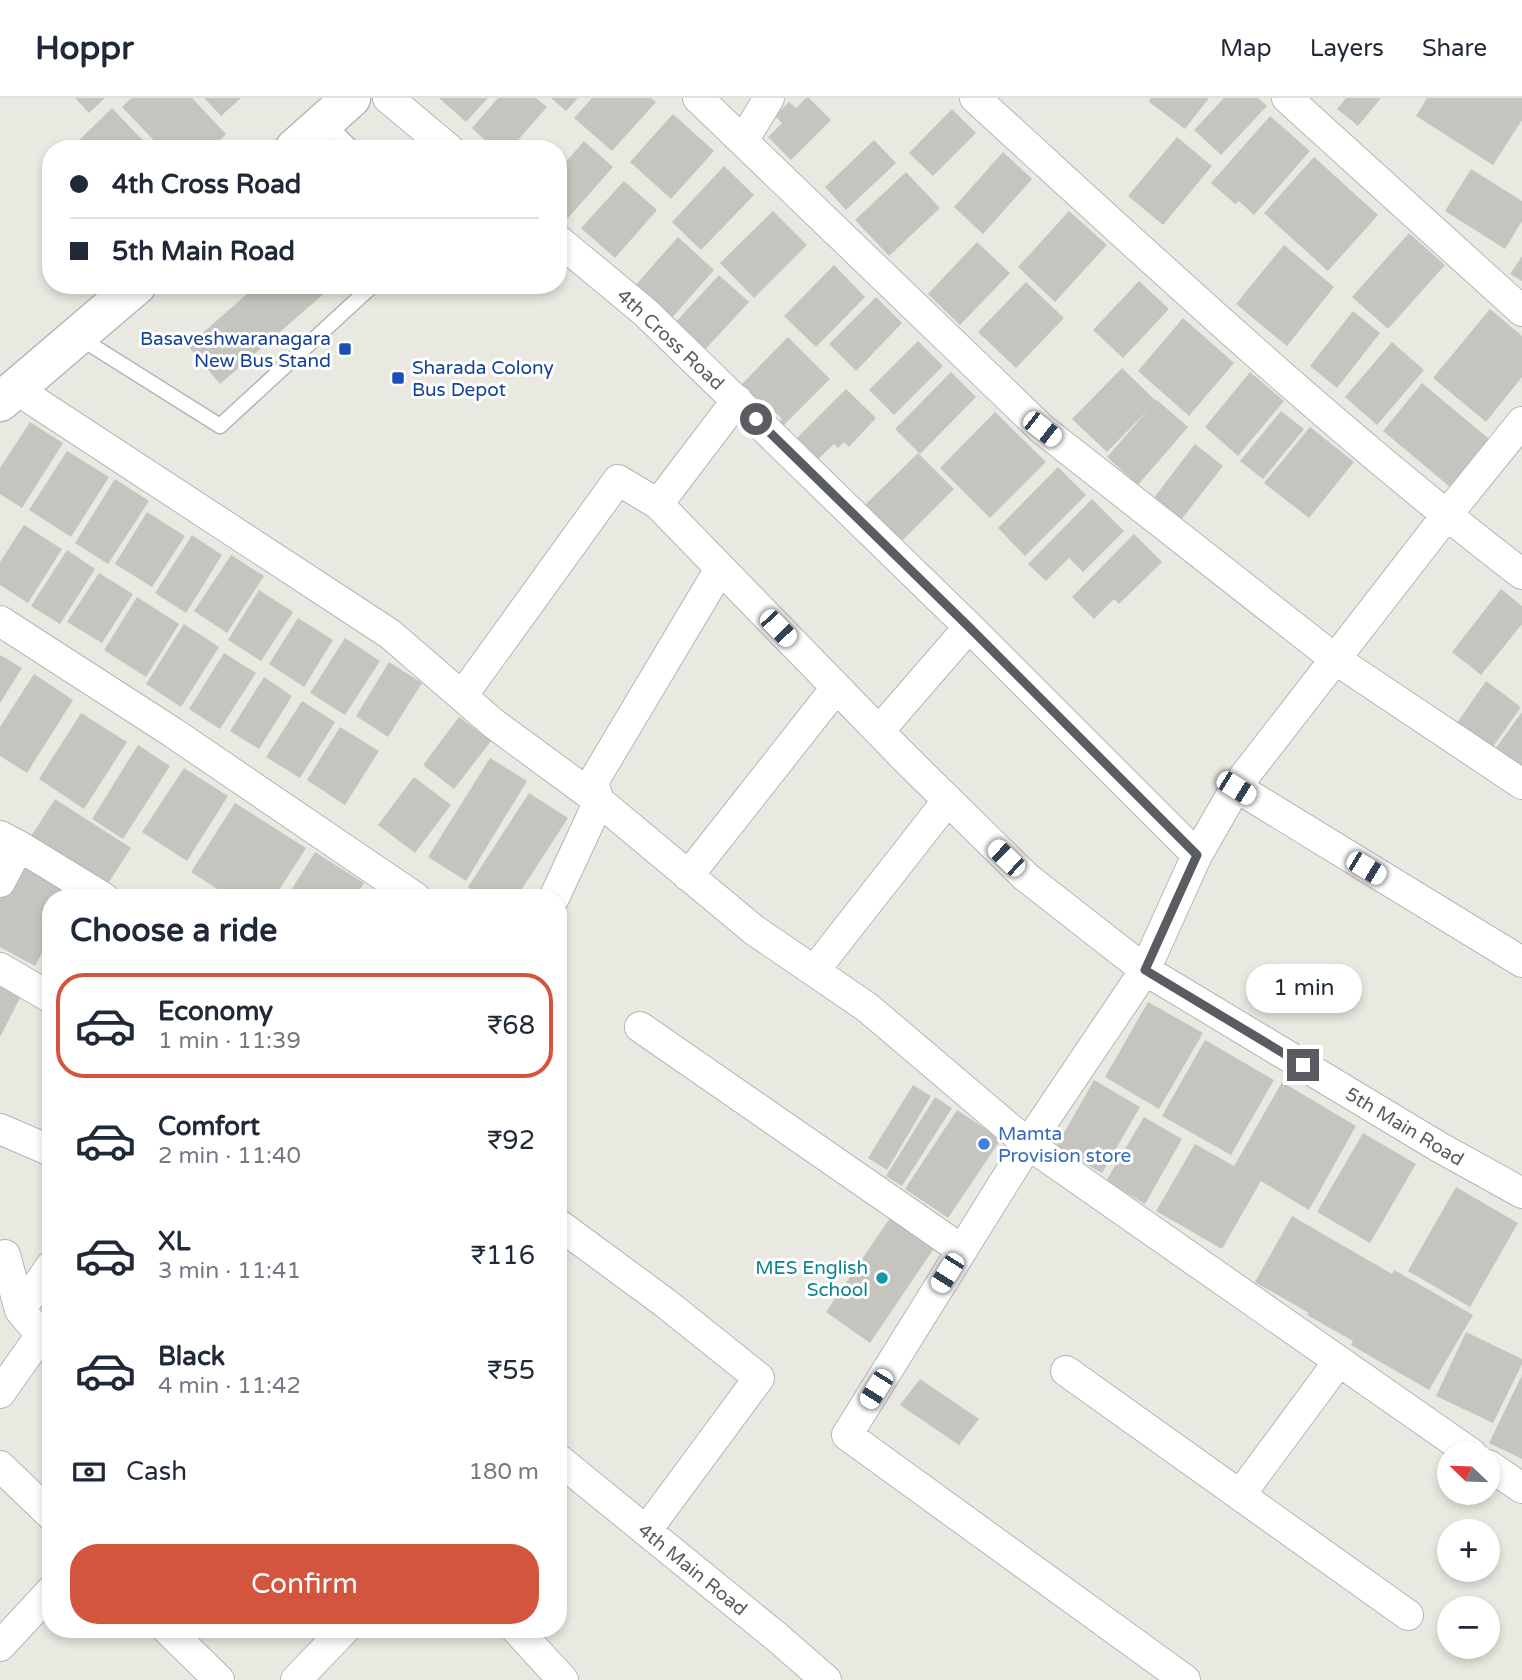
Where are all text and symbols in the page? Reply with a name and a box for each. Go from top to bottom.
text: Hoppr [35,29,134,68]
text: Map [1220,34,1272,63]
text: Layers [1310,34,1384,63]
text: Share [1422,34,1487,63]
text: 4th Cross Road [112,169,301,200]
text: 5th Main Road [112,236,295,267]
street label: 4th Cross Road [612,285,728,395]
place label: Basaveshwaranagara New Bus Stand [140,328,331,372]
marker: Basaveshwaranagara New Bus Stand [337,341,353,357]
place label: Sharada Colony Bus Depot [412,357,554,401]
marker: Sharada Colony Bus Depot [390,370,406,386]
route start [740,403,772,435]
car [1019,408,1066,450]
car [756,606,801,650]
car [1213,768,1260,808]
car [984,836,1029,880]
car [1343,848,1390,888]
text: Choose a ride [70,912,277,950]
callout: 1 min [1245,964,1361,1012]
text: 1 min [1273,974,1335,1002]
icon: car [74,994,137,1057]
text: Economy [158,996,273,1027]
text: ₹68 [487,1010,535,1041]
text: 1 min · 11:39 [158,1027,301,1055]
route end [1287,1049,1319,1081]
street label: 5th Main Road [1342,1083,1467,1171]
icon: car [74,1109,137,1172]
text: Comfort [158,1111,260,1142]
place label: Mamta Provision store [998,1123,1131,1167]
text: ₹92 [487,1125,535,1156]
marker: Mamta Provision store [976,1136,992,1152]
text: 2 min · 11:40 [158,1142,301,1170]
icon: car [74,1224,137,1287]
text: XL [158,1226,190,1257]
text: ₹116 [471,1240,535,1271]
car [927,1250,968,1296]
text: 3 min · 11:41 [158,1257,301,1285]
place label: MES English School [755,1257,868,1301]
marker: MES English School [874,1270,890,1286]
icon: car [74,1339,137,1402]
text: Black [158,1341,225,1372]
text: ₹55 [487,1355,535,1386]
car [856,1366,897,1412]
text: 4 min · 11:42 [158,1372,301,1400]
north arrow [1437,1442,1500,1505]
map controls [1437,1442,1500,1659]
icon: cash [70,1453,108,1491]
text: Cash [126,1456,187,1487]
text: 180 m [469,1458,539,1486]
street label: 4th Main Road [633,1519,751,1620]
button: + [1437,1519,1500,1582]
button: Confirm [70,1544,539,1624]
button: − [1437,1596,1500,1659]

